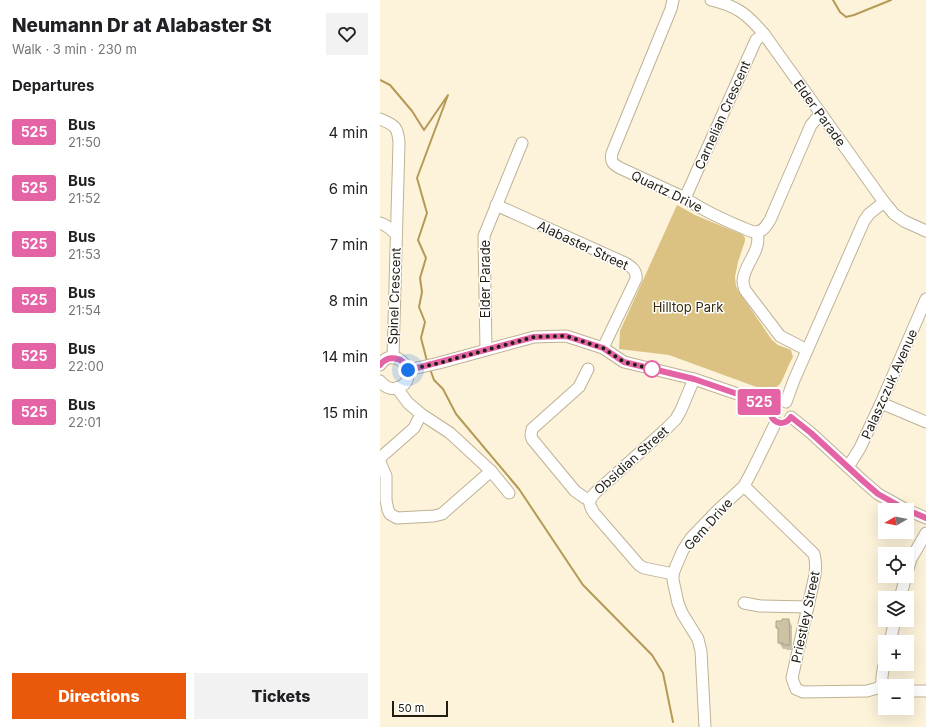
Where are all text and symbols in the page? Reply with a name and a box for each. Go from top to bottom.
button: heart [326,13,368,55]
text: Neumann Dr at Alabaster St [12,14,272,37]
text: Walk · 3 min · 230 m [12,41,137,57]
street label: Carnelian Crescent [691,58,753,172]
text: Departures [12,76,94,95]
street label: Elder Parade [790,77,850,149]
text: Bus [68,115,96,134]
text: 525 [21,123,47,140]
text: 4 min [328,123,368,142]
text: 21:50 [68,134,101,150]
street label: Quartz Drive [629,167,705,215]
text: Bus [68,171,96,190]
text: 525 [21,179,47,196]
text: 6 min [329,179,368,198]
text: 21:52 [68,190,101,206]
street label: Alabaster Street [535,217,631,273]
text: Bus [68,227,96,246]
text: 525 [21,235,47,252]
text: 7 min [330,235,368,254]
street label: Elder Parade [477,240,493,318]
text: 21:53 [68,246,101,262]
street label: Spinel Crescent [384,247,404,345]
text: Bus [68,283,96,302]
text: 525 [21,291,47,308]
text: 8 min [329,291,368,310]
park label: Hilltop Park [653,299,723,315]
text: 21:54 [68,302,101,318]
street label: Palaszczuk Avenue [858,327,920,441]
text: Bus [68,339,96,358]
text: 525 [21,347,47,364]
text: 14 min [322,347,368,366]
text: 22:00 [68,358,104,374]
your location [398,360,418,380]
unlabelled marker [643,360,661,378]
line badge: 525 [736,389,782,415]
text: 525 [746,393,772,410]
text: Bus [68,395,96,414]
text: 525 [21,403,47,420]
text: 15 min [323,403,368,422]
text: 22:01 [68,414,101,430]
street label: Obsidian Street [591,422,671,498]
street label: Gem Drive [680,495,736,553]
north arrow [878,503,914,539]
map controls [878,503,914,715]
button: locate [878,547,914,583]
street label: Priestley Street [787,570,823,664]
button: layers [878,591,914,627]
button: + [878,635,914,671]
button: Directions [12,673,186,719]
button: Tickets [194,673,368,719]
button: − [878,679,914,715]
scale bar [392,699,448,718]
text: 50 m [398,701,424,715]

